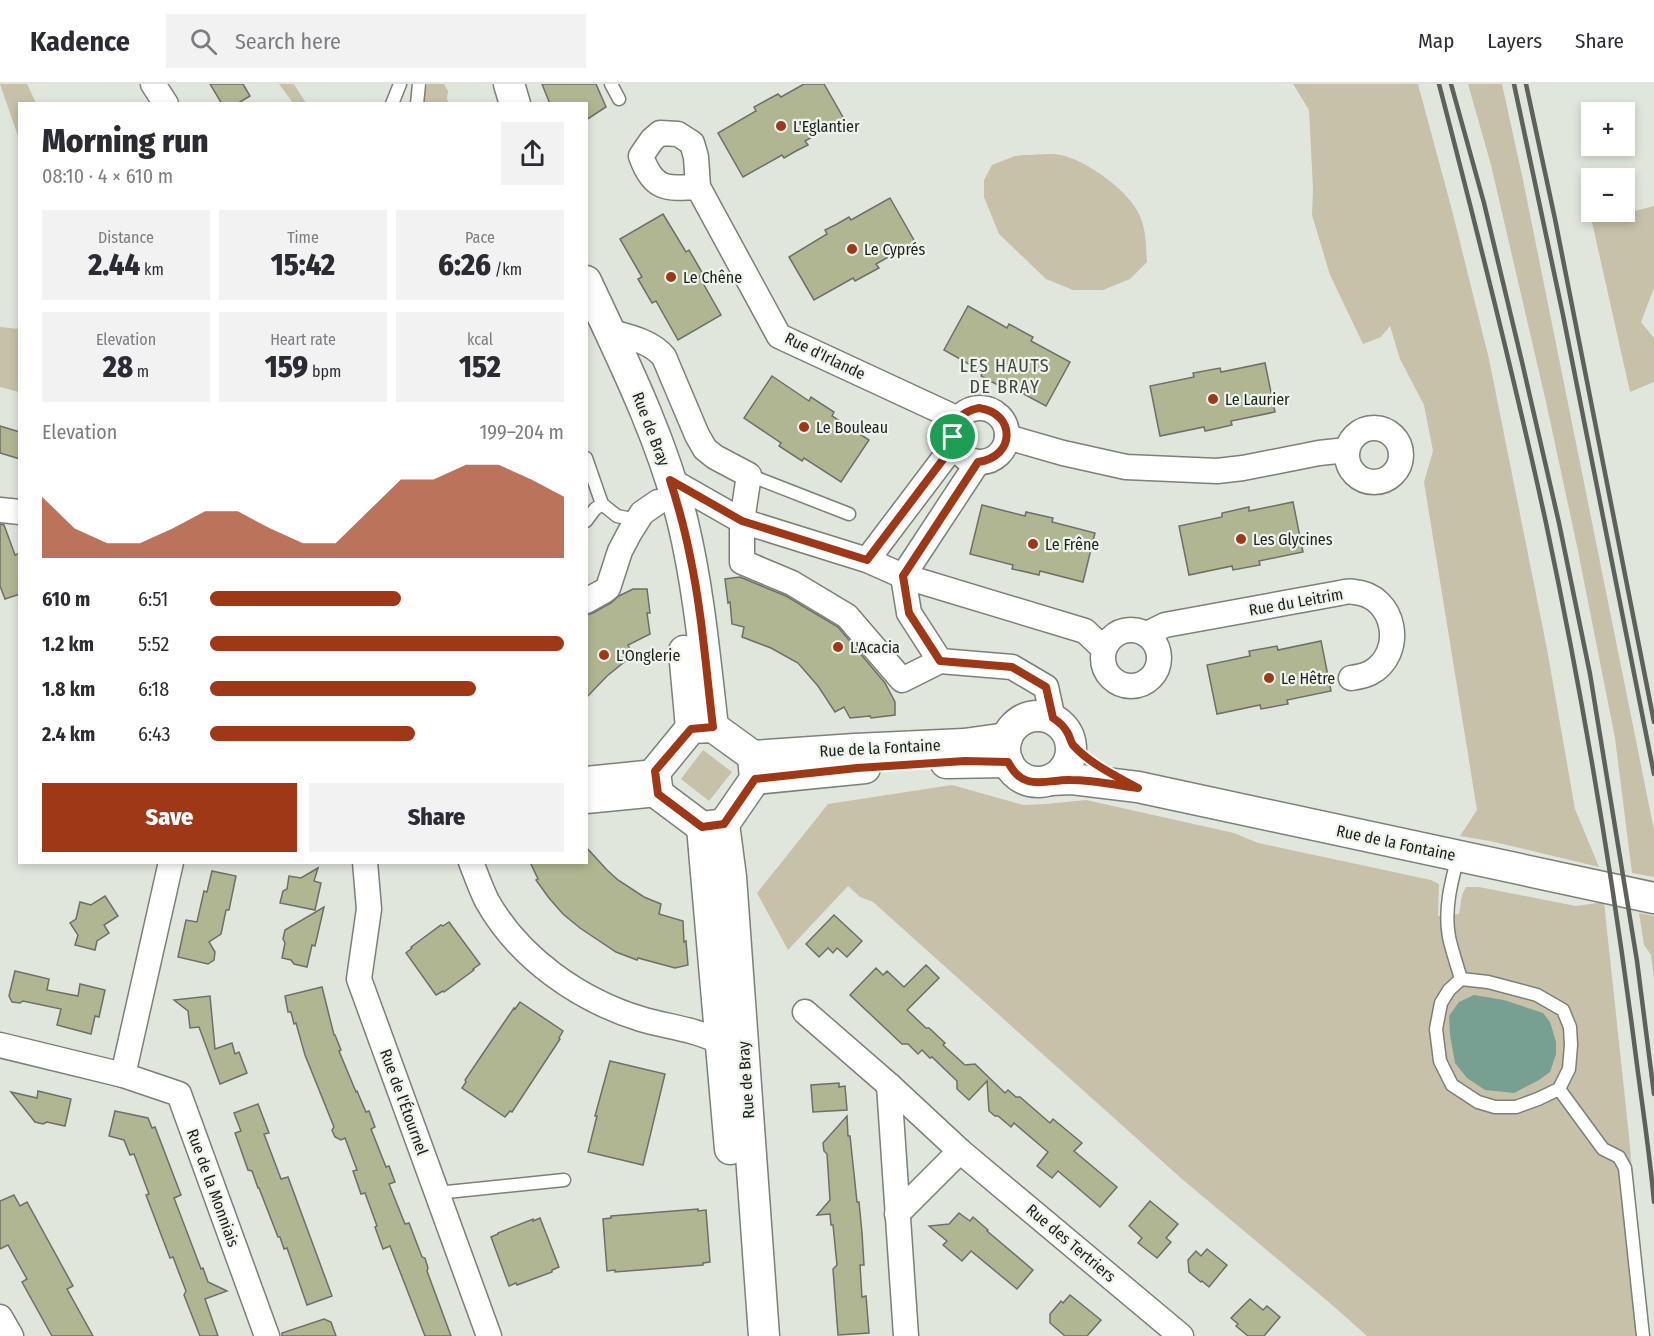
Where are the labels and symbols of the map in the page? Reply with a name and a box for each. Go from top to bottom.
place label: L'Eglantier [793,117,860,136]
marker: L'Eglantier [774,119,788,133]
place label: Le Cyprés [864,240,925,259]
marker: Le Cyprés [845,242,859,256]
place label: Le Chêne [683,268,742,287]
marker: Le Chêne [664,270,678,284]
street label: Rue d'Irlande [782,328,868,384]
district label: LES HAUTS DE BRAY [960,355,1050,398]
street label: Rue de Bray [628,389,674,469]
place label: Le Laurier [1225,390,1290,409]
marker: Le Laurier [1206,392,1220,406]
pin [927,411,978,462]
place label: Le Bouleau [816,418,888,437]
marker: Le Bouleau [797,420,811,434]
place label: Les Glycines [1253,530,1333,549]
marker: Les Glycines [1234,532,1248,546]
place label: Le Frêne [1045,535,1099,554]
marker: Le Frêne [1026,537,1040,551]
street label: Rue du Leitrim [1247,584,1345,620]
place label: L'Acacia [850,638,900,657]
marker: L'Acacia [831,640,845,654]
place label: L'Onglerie [616,646,680,665]
marker: L'Onglerie [597,648,611,662]
place label: Le Hêtre [1281,669,1335,688]
marker: Le Hêtre [1262,671,1276,685]
street label: Rue de la Fontaine [819,735,941,761]
street label: Rue de la Fontaine [1335,821,1457,865]
street label: Rue de Bray [734,1040,758,1119]
street label: Rue de l'Étournel [376,1046,432,1158]
street label: Rue de la Monniais [183,1126,243,1250]
street label: Rue des Tertriers [1022,1200,1120,1286]

